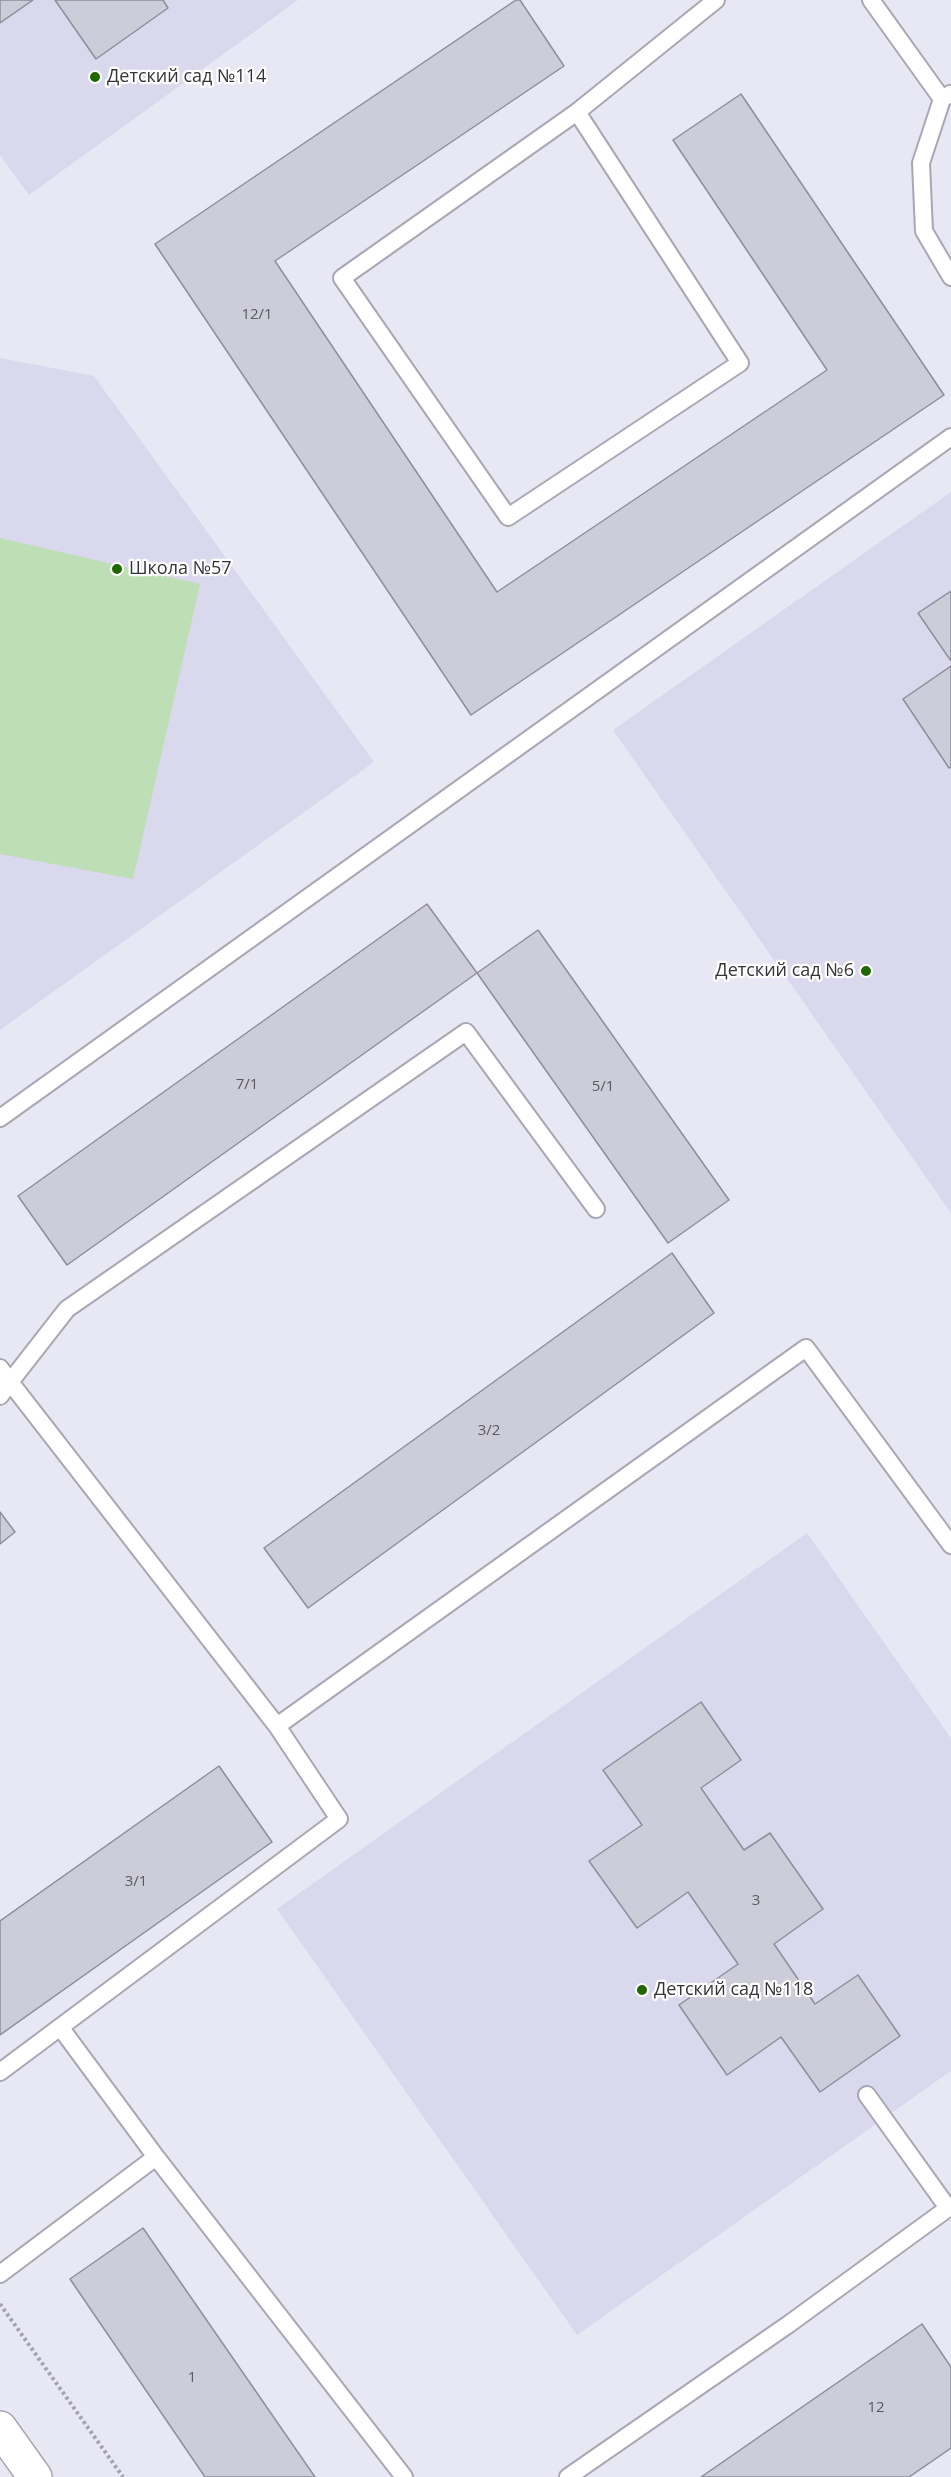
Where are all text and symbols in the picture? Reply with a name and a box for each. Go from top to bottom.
place label: Детский сад №114 [107,66,266,88]
marker: Детский сад №114 [88,70,102,84]
house number: 12/1 [241,306,273,324]
place label: Школа №57 [129,558,232,580]
marker: Школа №57 [110,562,124,576]
place label: Детский сад №6 [715,960,854,982]
marker: Детский сад №6 [859,964,873,978]
house number: 7/1 [236,1076,258,1094]
house number: 5/1 [592,1078,614,1096]
house number: 3/2 [478,1422,500,1440]
house number: 3/1 [125,1873,147,1891]
house number: 3 [752,1892,760,1910]
place label: Детский сад №118 [654,1979,813,2001]
marker: Детский сад №118 [635,1983,649,1997]
house number: 1 [188,2369,196,2387]
house number: 12 [867,2399,885,2417]

